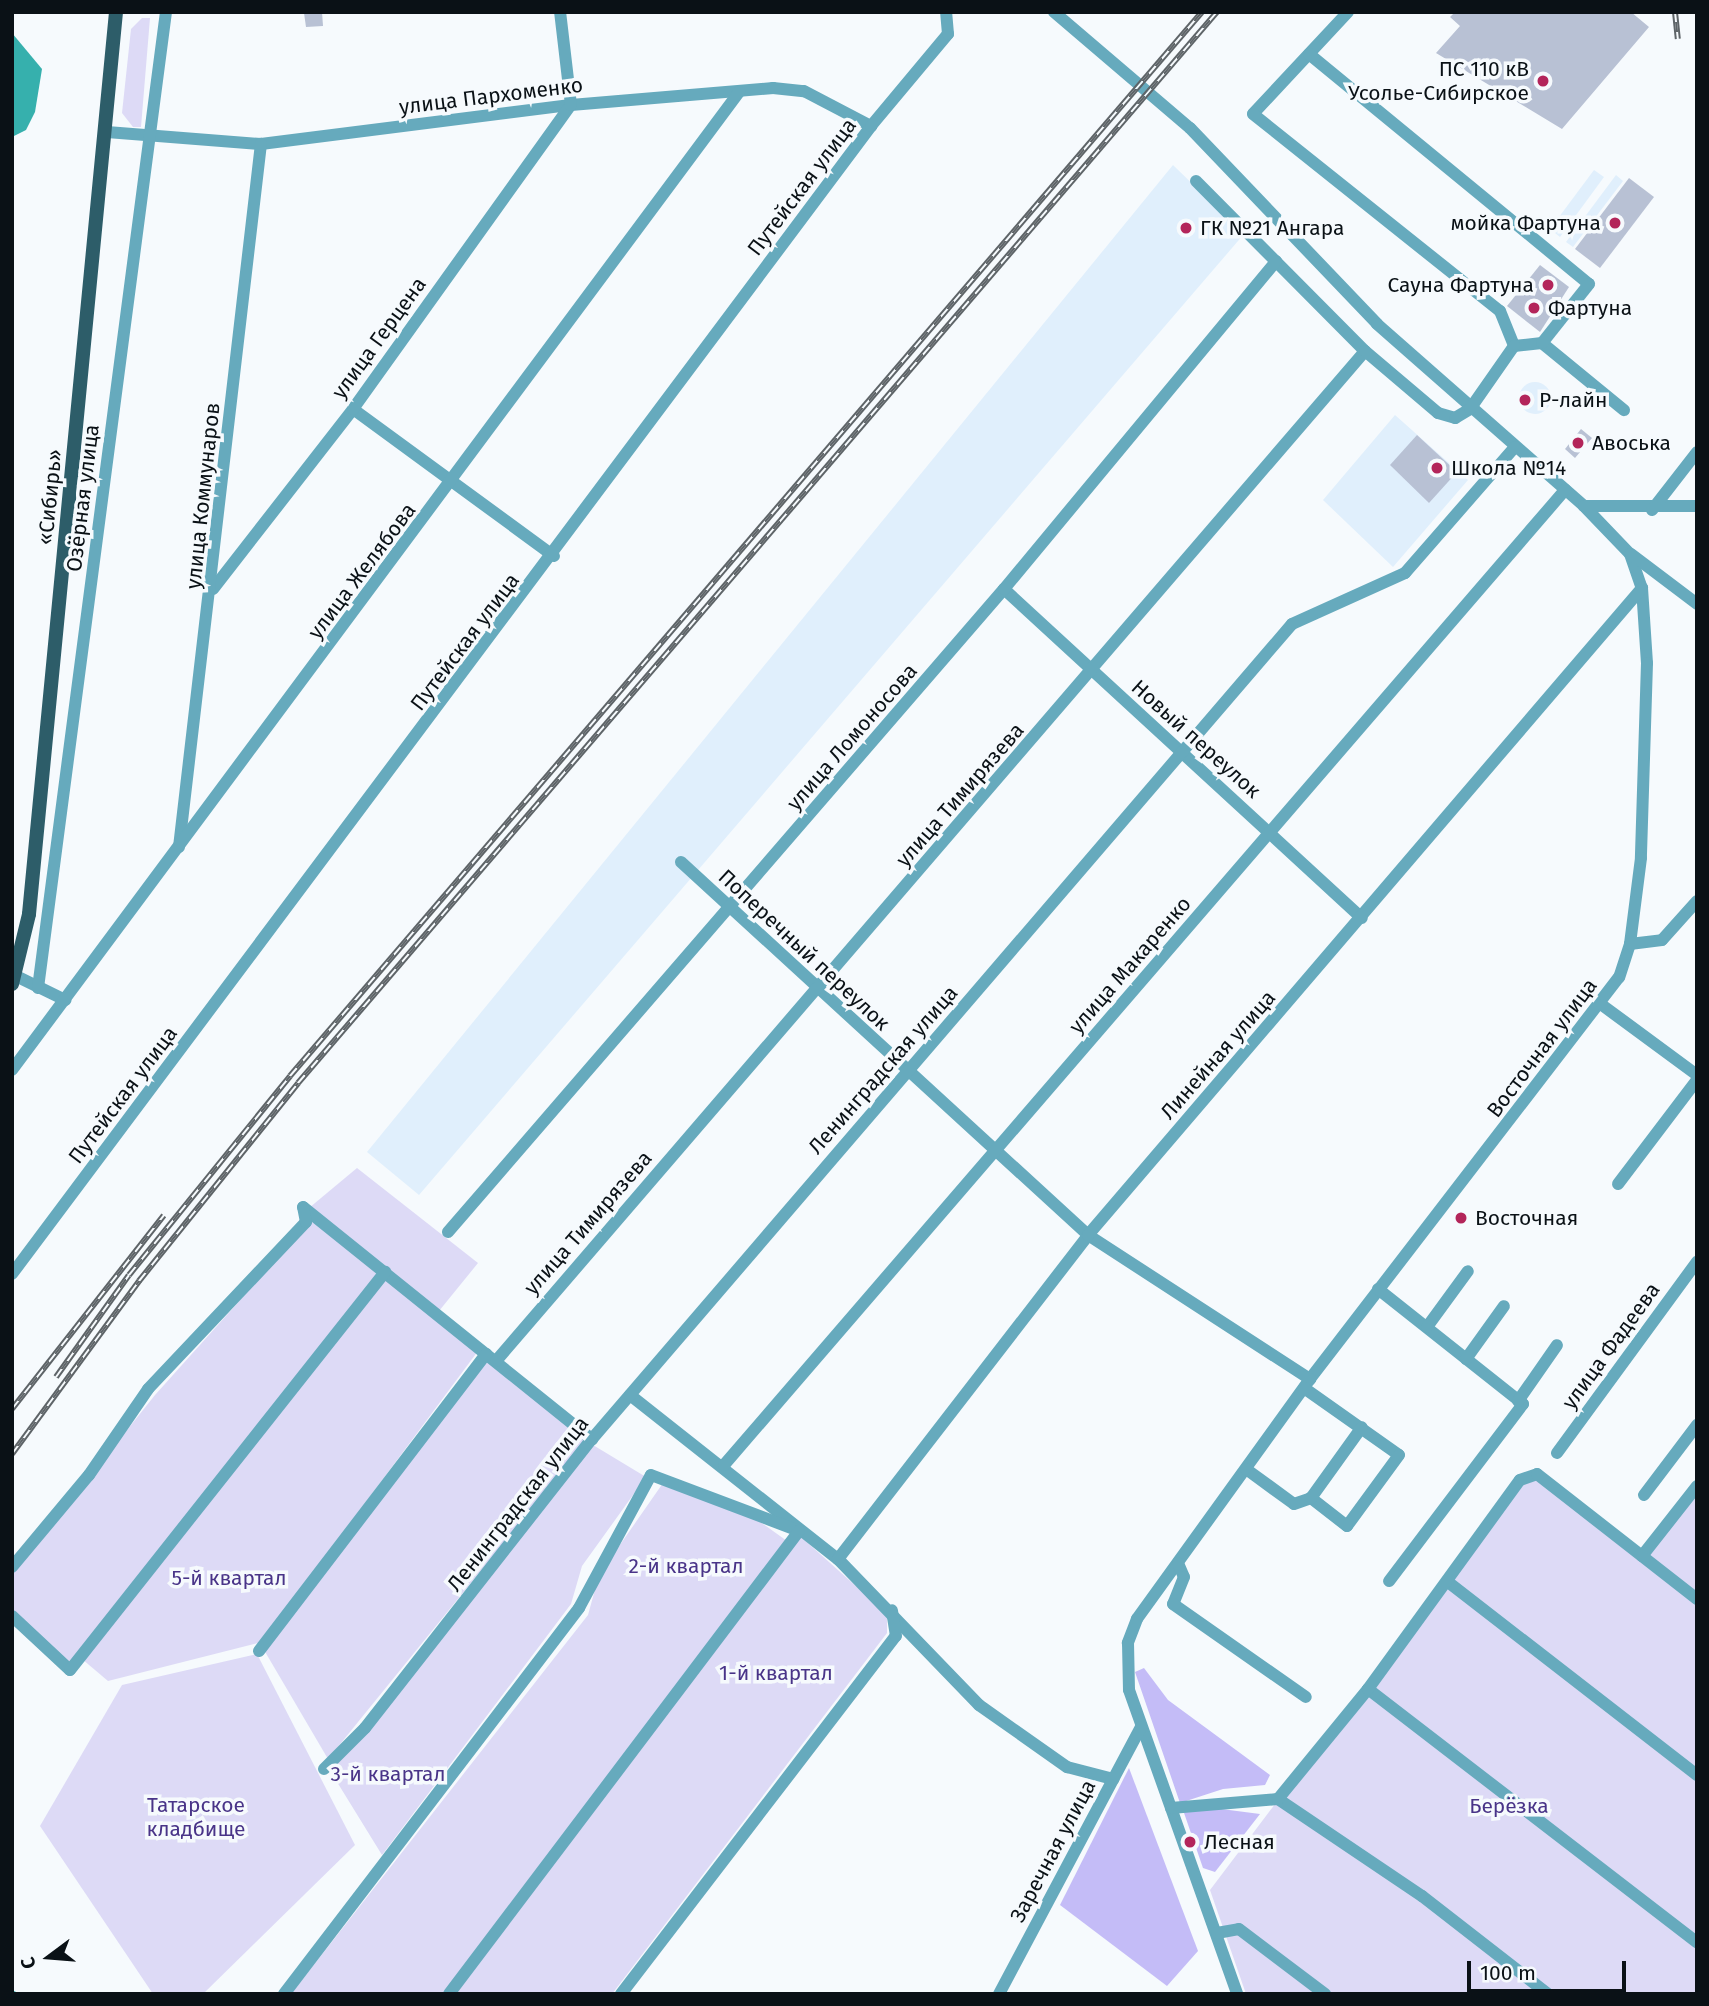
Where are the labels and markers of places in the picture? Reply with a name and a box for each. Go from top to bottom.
place label: ПС 110 кВ Усолье-Сибирское [1348,56,1529,106]
marker: ПС 110 кВ Усолье-Сибирское [1535,73,1551,89]
place label: мойка Фартуна [1450,210,1601,236]
place label: ГК №21 Ангара [1200,215,1344,241]
marker: мойка Фартуна [1607,215,1623,231]
marker: ГК №21 Ангара [1178,220,1194,236]
place label: Сауна Фартуна [1388,272,1534,298]
marker: Сауна Фартуна [1540,277,1556,293]
place label: Фартуна [1548,295,1632,321]
marker: Фартуна [1526,300,1542,316]
place label: Р-лайн [1539,387,1608,413]
marker: Р-лайн [1517,392,1533,408]
place label: Авоська [1592,430,1671,456]
marker: Авоська [1570,435,1586,451]
place label: Школа №14 [1451,455,1566,481]
marker: Школа №14 [1429,460,1445,476]
place label: Восточная [1475,1205,1578,1231]
marker: Восточная [1453,1210,1469,1226]
place label: Лесная [1204,1829,1275,1855]
marker: Лесная [1182,1834,1198,1850]

